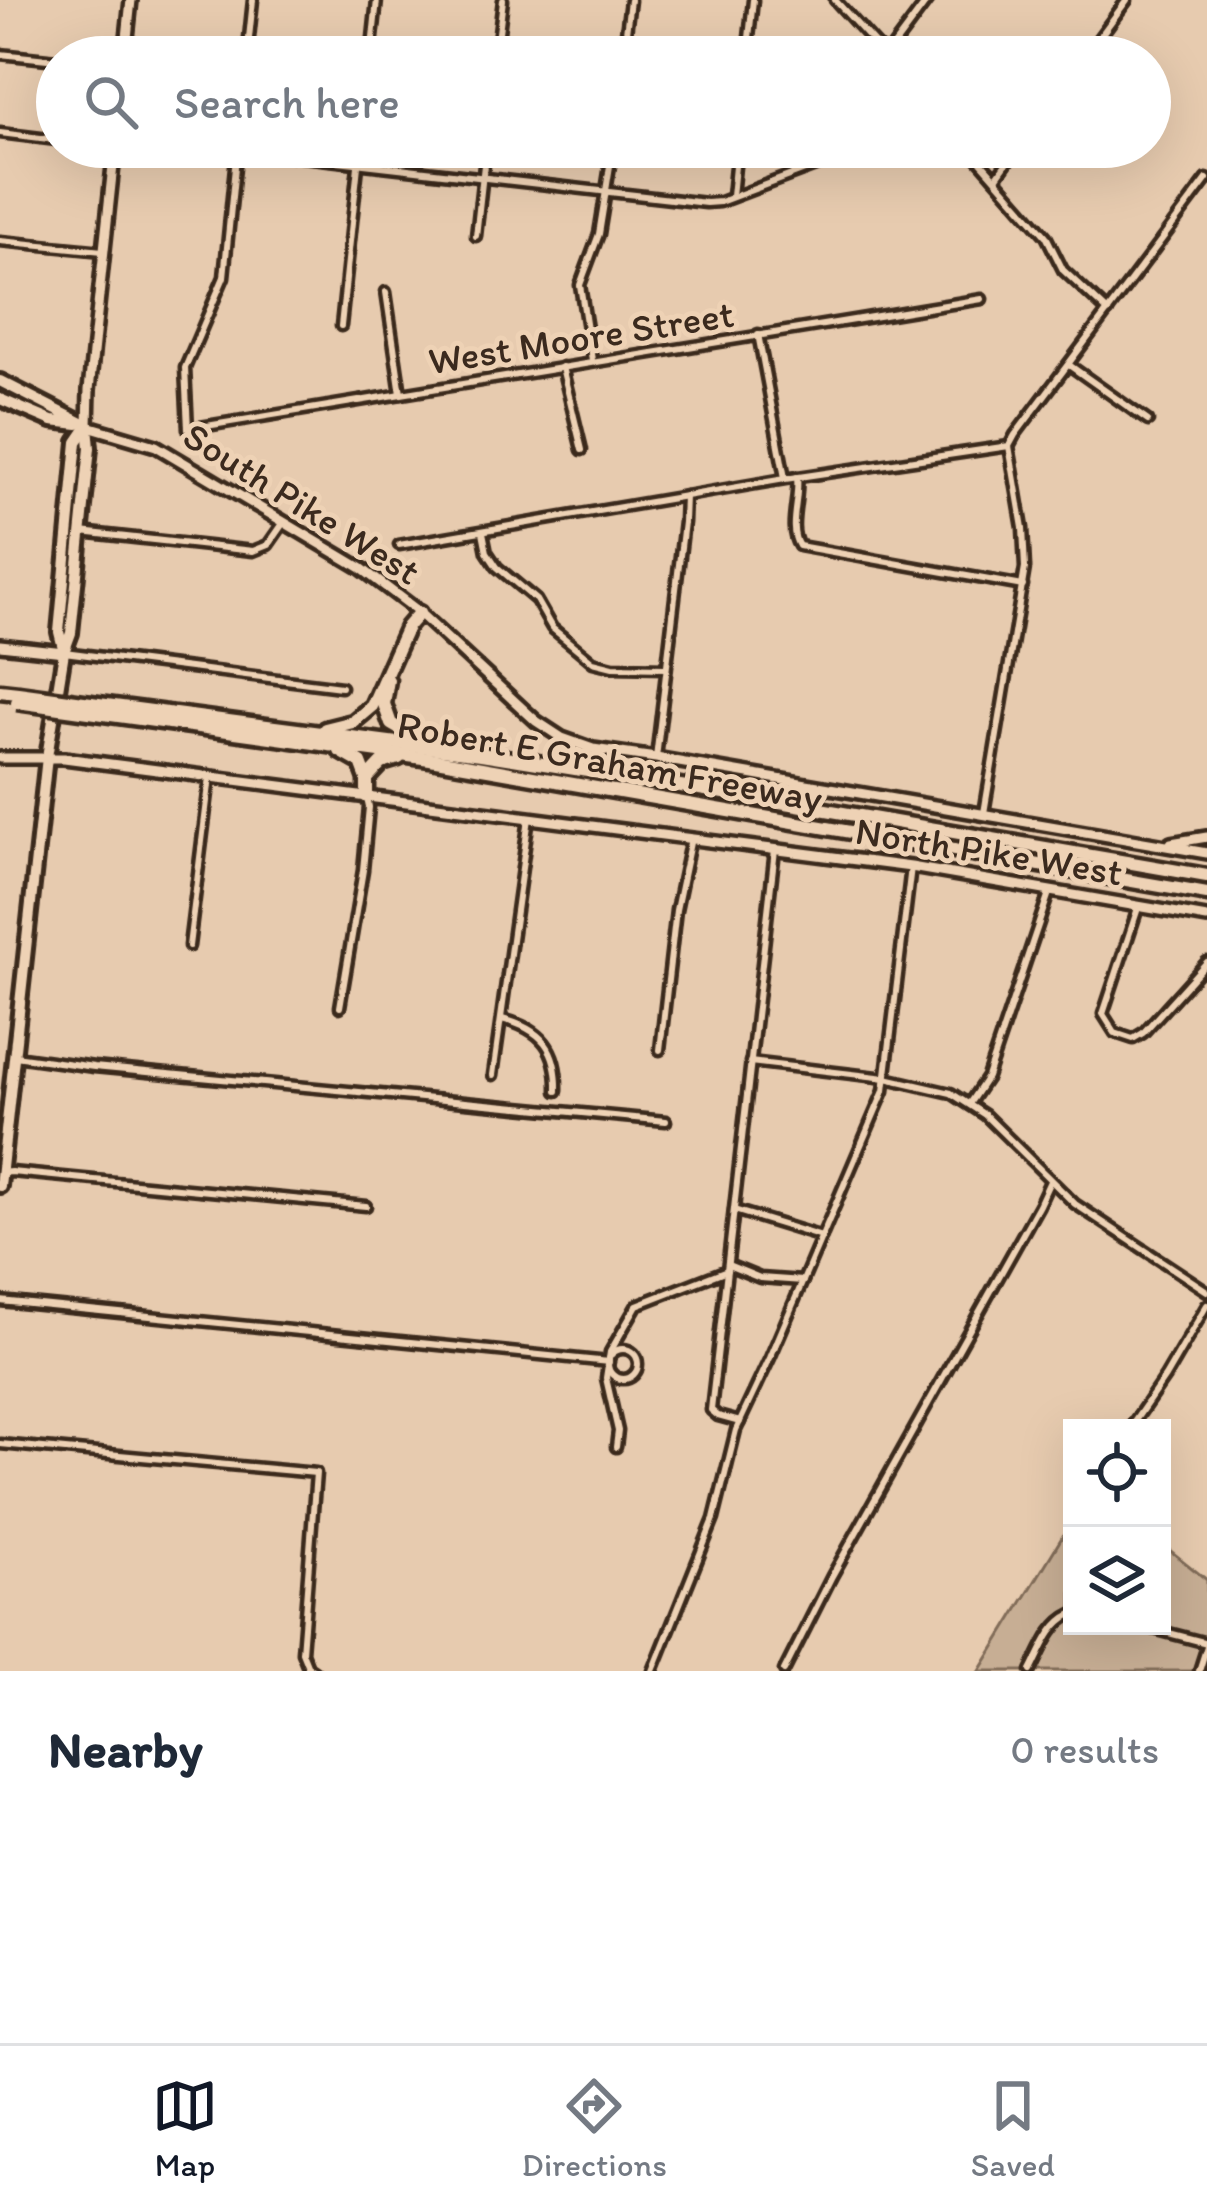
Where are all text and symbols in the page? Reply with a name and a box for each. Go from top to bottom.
search box [36,36,1171,168]
icon: search [78,69,144,135]
text: Search here [174,75,400,129]
street label: West Moore Street [425,290,737,384]
street label: South Pike West [175,412,429,594]
street label: Robert E Graham Freeway [394,700,826,822]
street label: North Pike West [852,807,1126,895]
map controls [1063,1419,1171,1635]
button: locate [1063,1419,1171,1527]
button: layers [1063,1527,1171,1635]
text: Nearby [48,1719,203,1780]
text: 0 results [1010,1726,1159,1773]
tab: Map [152,2073,218,2184]
tab: Directions [522,2073,667,2184]
tab: Saved [971,2073,1055,2184]

